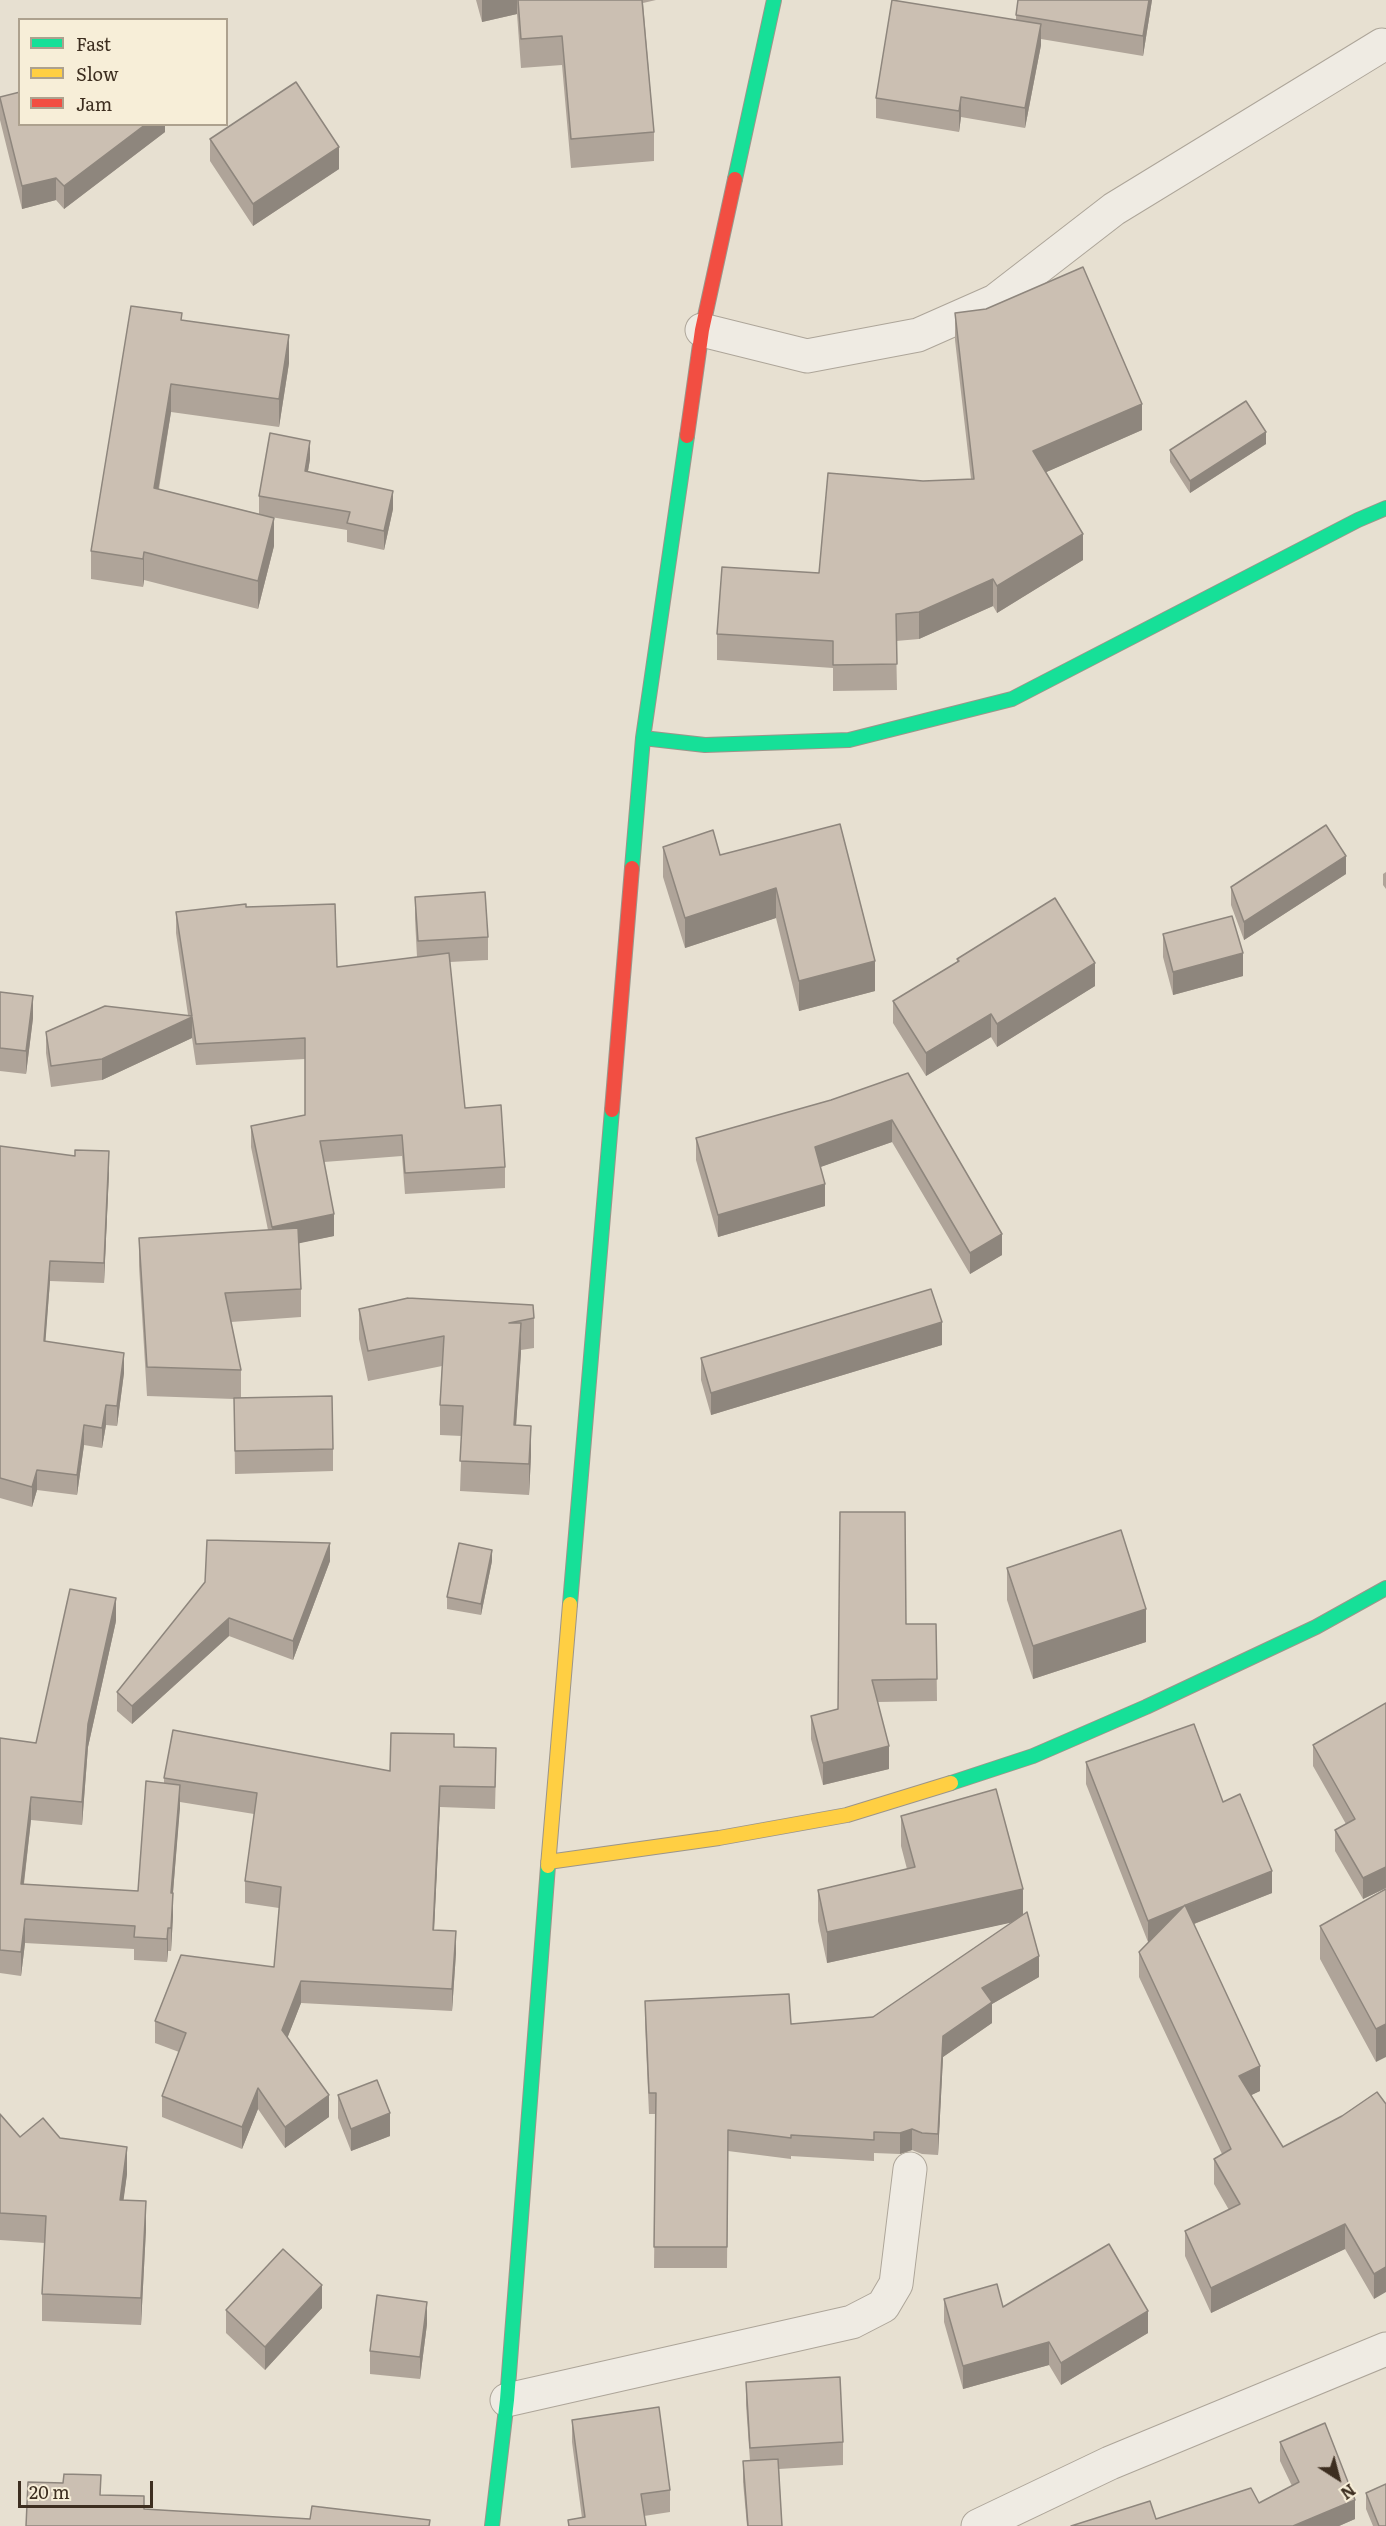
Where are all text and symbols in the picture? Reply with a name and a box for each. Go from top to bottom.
legend [18,18,228,126]
text: Fast [76,30,111,57]
text: Slow [76,60,118,87]
text: Jam [76,90,112,117]
north arrow [1308,2448,1368,2508]
scale bar [21,2469,156,2507]
text: 20 m [29,2478,70,2505]
text: N [1336,2479,1361,2506]

